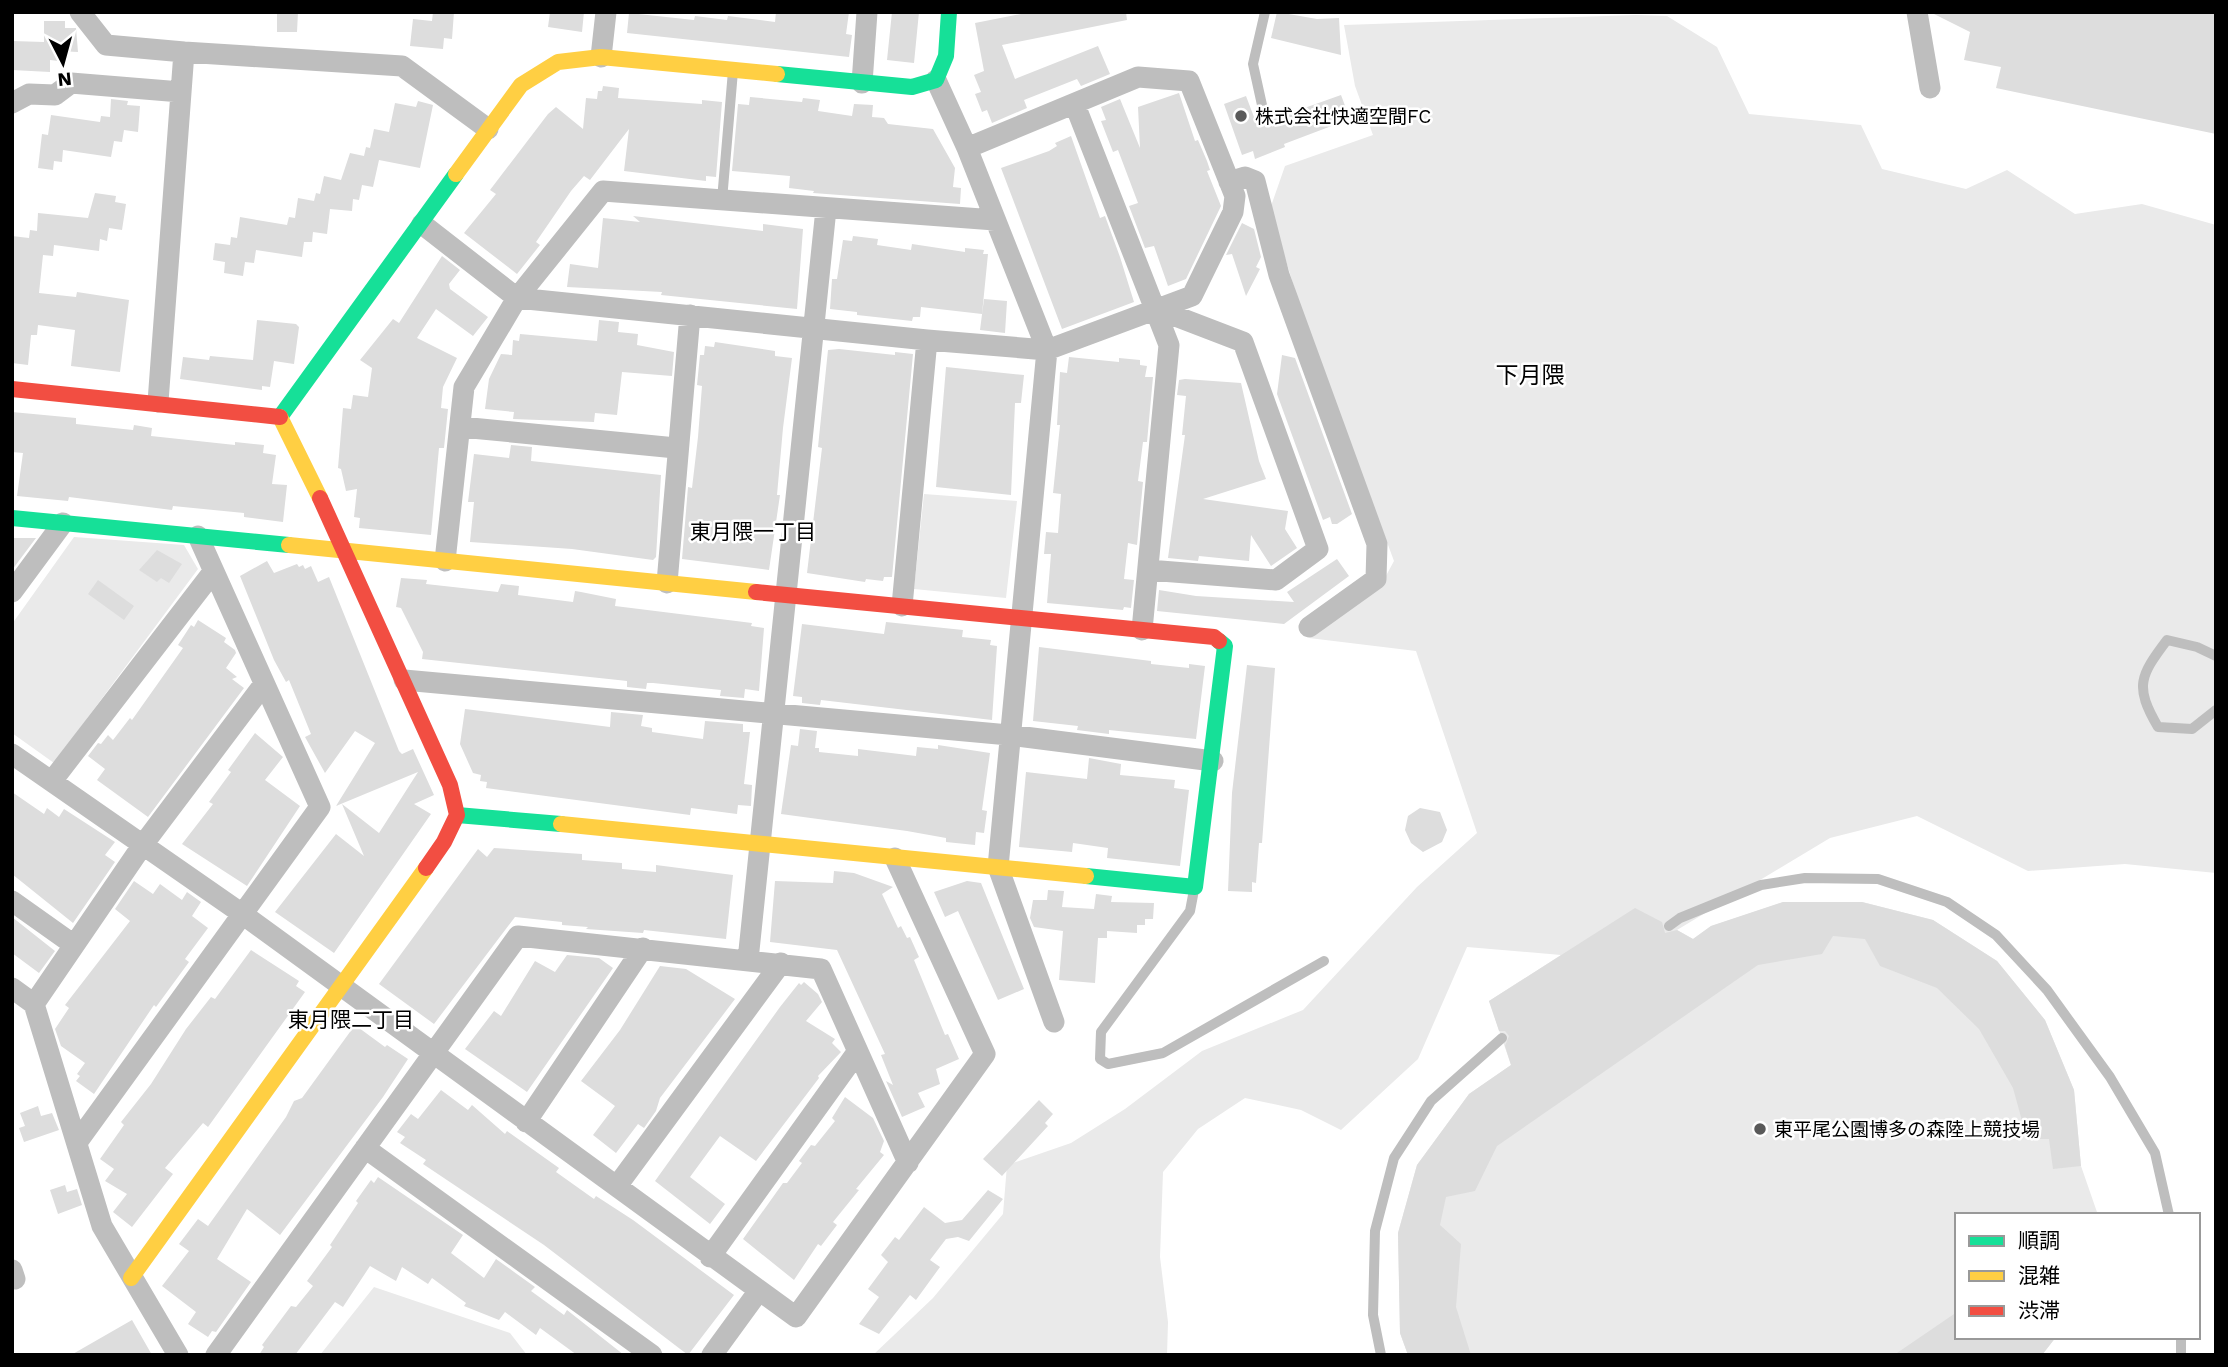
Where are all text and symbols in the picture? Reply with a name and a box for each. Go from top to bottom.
north arrow [28,28,98,98]
text: N [57,67,73,92]
place label: 株式会社快適空間FC [1255,105,1431,128]
marker: 株式会社快適空間FC [1233,108,1249,124]
district label: 下月隈 [1496,362,1565,389]
district label: 東月隈一丁目 [690,519,816,544]
district label: 東月隈二丁目 [288,1007,414,1032]
place label: 東平尾公園博多の森陸上競技場 [1774,1118,2040,1141]
marker: 東平尾公園博多の森陸上競技場 [1752,1121,1768,1137]
legend [1955,1213,2200,1339]
text: 順調 [2018,1228,2060,1253]
text: 混雑 [2018,1263,2060,1288]
text: 渋滞 [2018,1298,2060,1323]

